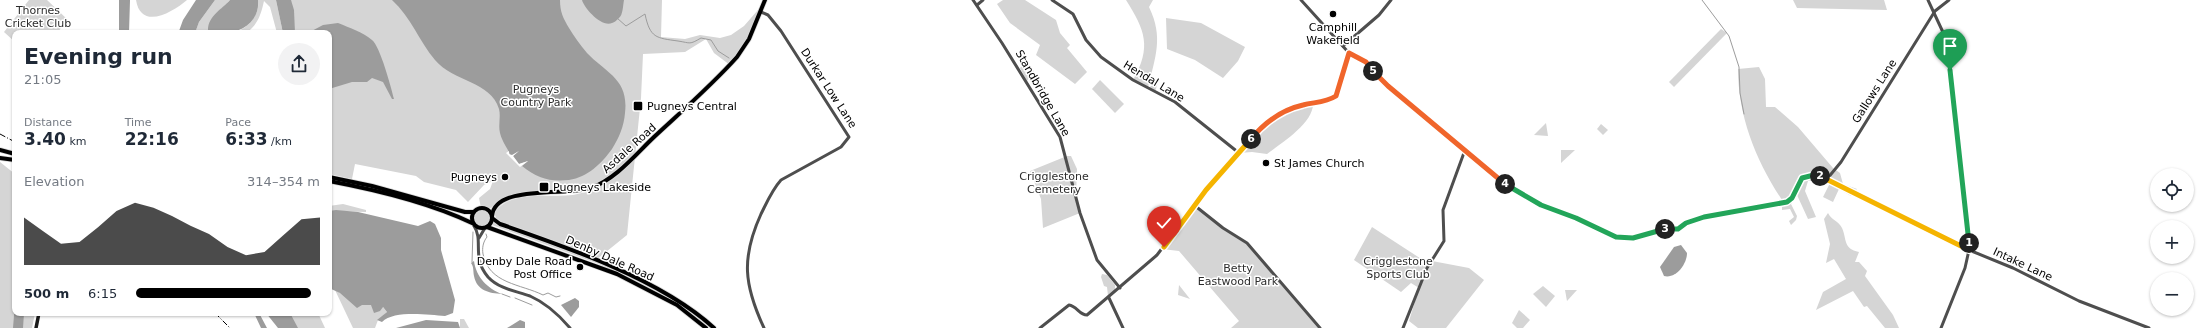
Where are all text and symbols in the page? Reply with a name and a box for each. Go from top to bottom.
park label: Thornes Cricket Club [5,4,71,30]
marker: Camphill Wakefield [1328,9,1338,19]
place label: Camphill Wakefield [1306,21,1360,47]
pin [1933,29,1967,70]
icon: arrive [1939,35,1961,57]
button: share [278,43,320,85]
text: Evening run [24,44,173,69]
street label: Durkar Low Lane [798,46,859,131]
street label: Standbridge Lane [1013,48,1073,139]
street label: Gallows Lane [1850,57,1899,126]
street label: Hendal Lane [1121,58,1187,105]
pin: 5 [1363,61,1383,81]
text: 5 [1369,64,1377,77]
text: 21:05 [24,72,61,87]
park label: Pugneys Country Park [501,83,572,109]
marker: Pugneys Central [632,100,644,112]
place label: Pugneys Central [647,100,737,113]
text: Distance [24,116,72,129]
text: Time [125,116,152,129]
text: Pace [225,116,251,129]
street label: Asdale Road [600,121,659,176]
text: 3.40 [24,129,66,149]
text: 22:16 [125,129,179,149]
text: 6:33 [225,129,268,149]
pin: 6 [1241,129,1261,149]
text: 6 [1247,132,1255,145]
text: km [66,135,87,148]
text: /km [268,135,292,148]
place label: St James Church [1274,157,1364,170]
marker: St James Church [1261,158,1271,168]
pin: 2 [1810,166,1830,186]
map controls [2150,168,2194,316]
button: locate [2150,168,2194,212]
text: 2 [1816,169,1824,182]
park label: Crigglestone Cemetery [1019,170,1089,196]
place label: Pugneys [451,171,497,184]
marker: Pugneys [500,172,510,182]
text: Elevation [24,174,84,189]
text: 314–354 m [247,174,320,189]
pin: 4 [1495,174,1515,194]
text: 4 [1501,177,1509,190]
marker: Pugneys Lakeside [538,181,550,193]
place label: Pugneys Lakeside [553,181,651,194]
pin [1147,206,1181,247]
icon: check [1153,212,1175,234]
pin: 3 [1655,219,1675,239]
button: + [2150,220,2194,264]
text: 3 [1661,222,1669,235]
street label: Denby Dale Road [564,233,656,284]
pin: 1 [1959,233,1979,253]
text: 1 [1965,236,1973,249]
street label: Intake Lane [1991,245,2055,284]
place label: Denby Dale Road Post Office [477,255,572,281]
park label: Crigglestone Sports Club [1363,255,1433,281]
marker: Denby Dale Road Post Office [575,262,585,272]
park label: Betty Eastwood Park [1198,262,1279,288]
button: − [2150,272,2194,316]
text: 500 m [24,286,69,301]
text: 6:15 [88,286,117,301]

